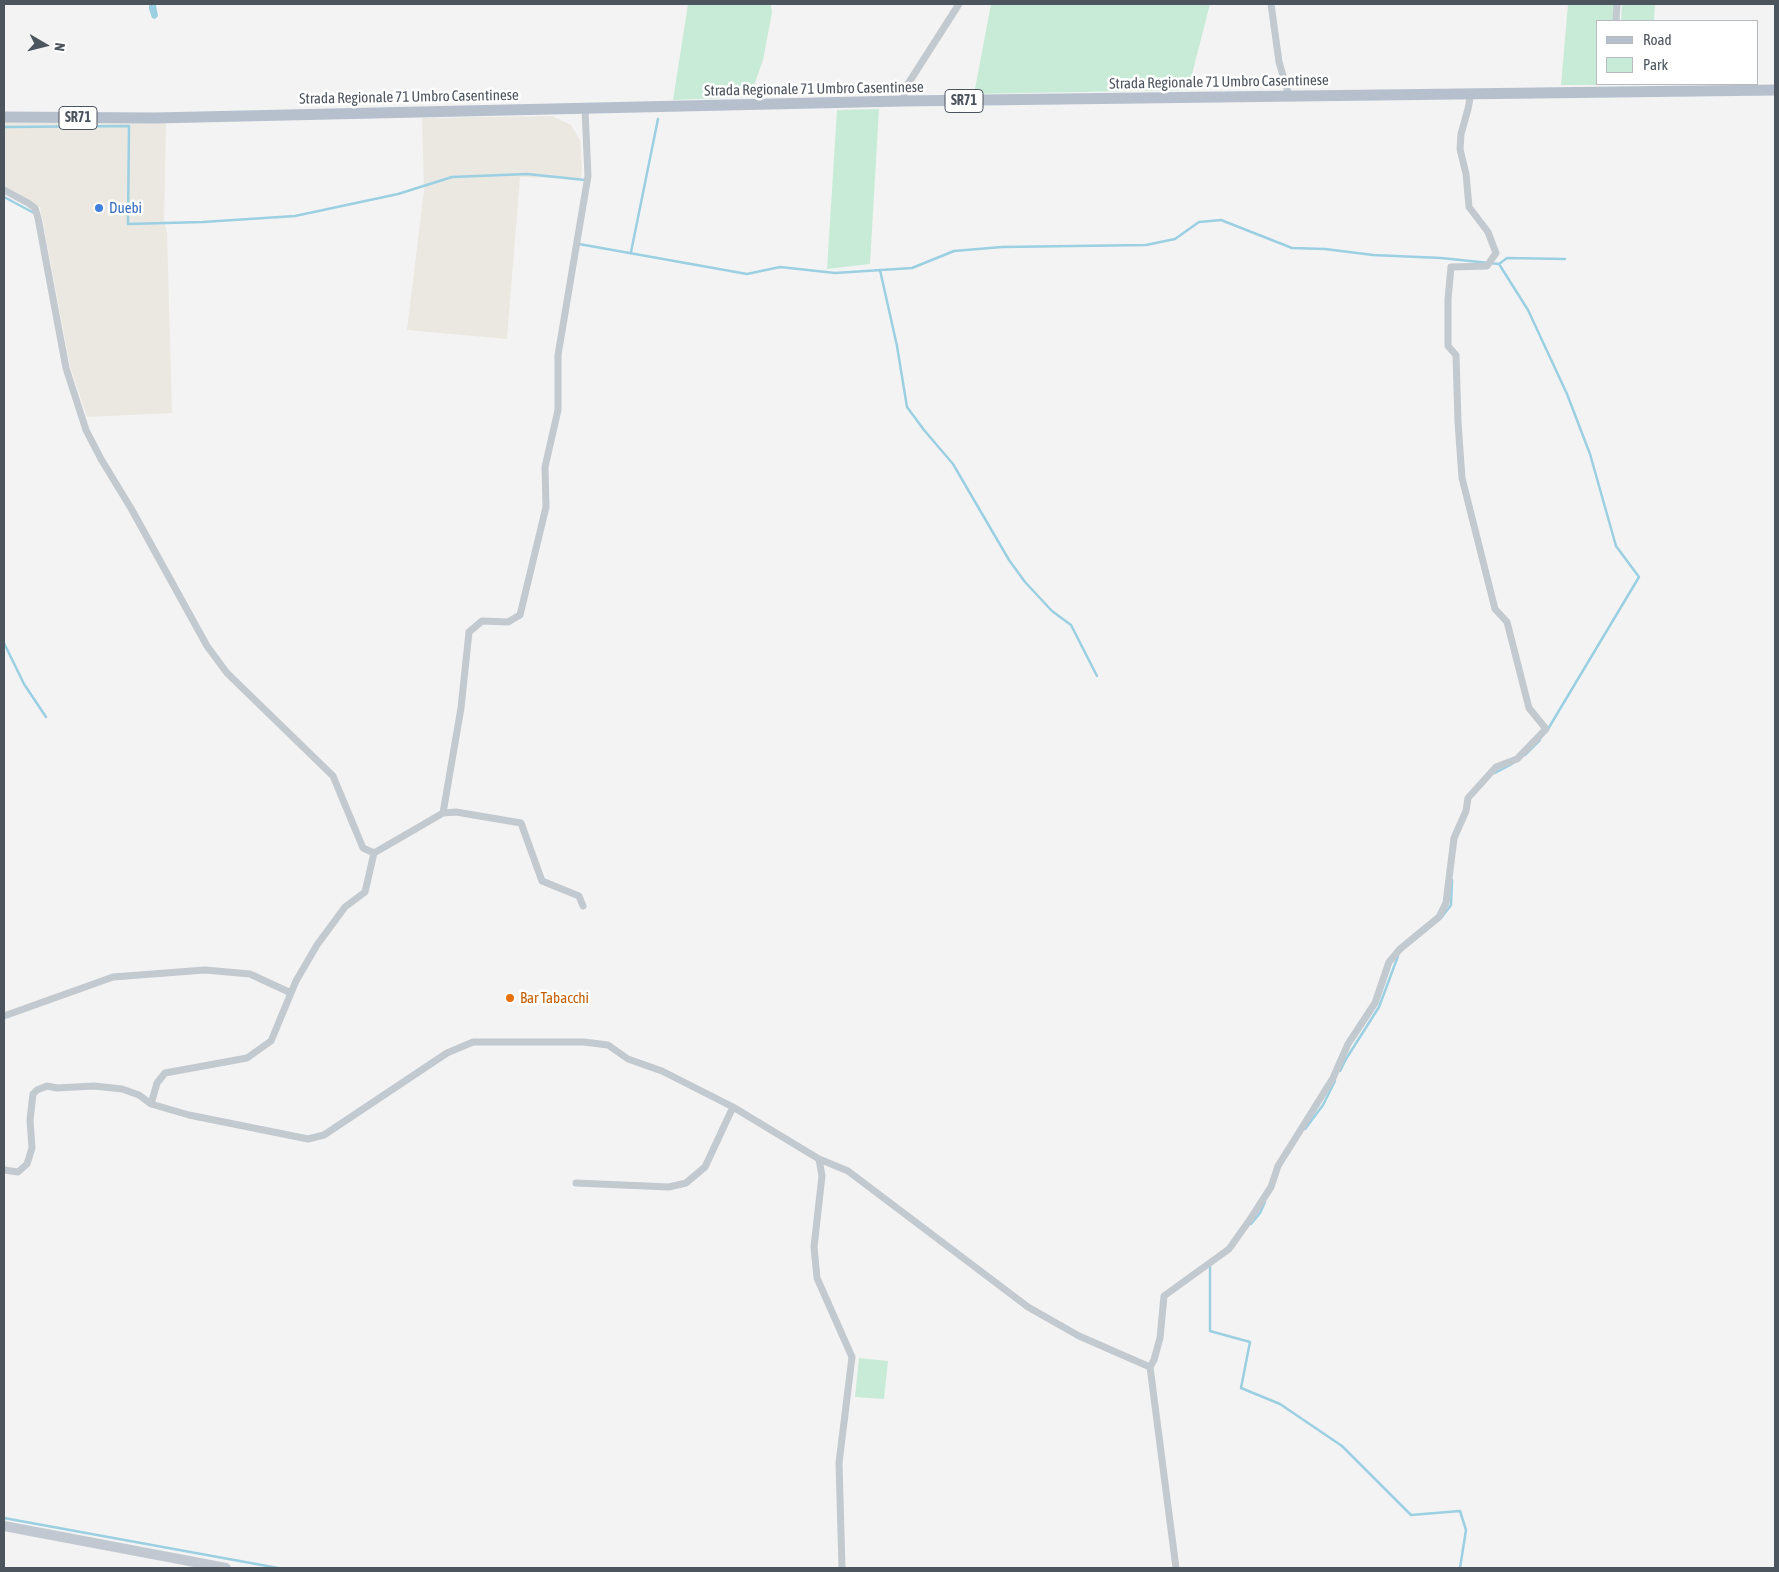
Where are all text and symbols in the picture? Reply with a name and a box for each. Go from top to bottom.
north arrow [20,20,70,70]
legend [1596,20,1759,85]
text: Road [1643,31,1672,48]
text: N [51,42,68,52]
text: Park [1643,56,1668,73]
street label: Strada Regionale 71 Umbro Casentinese [1109,71,1329,93]
street label: Strada Regionale 71 Umbro Casentinese [704,78,924,100]
street label: Strada Regionale 71 Umbro Casentinese [299,86,519,108]
road number: SR71 [945,90,983,112]
road number: SR71 [59,106,97,130]
place label: Duebi [109,199,142,217]
marker: Duebi [93,202,105,214]
place label: Bar Tabacchi [520,989,589,1007]
marker: Bar Tabacchi [504,992,516,1004]

